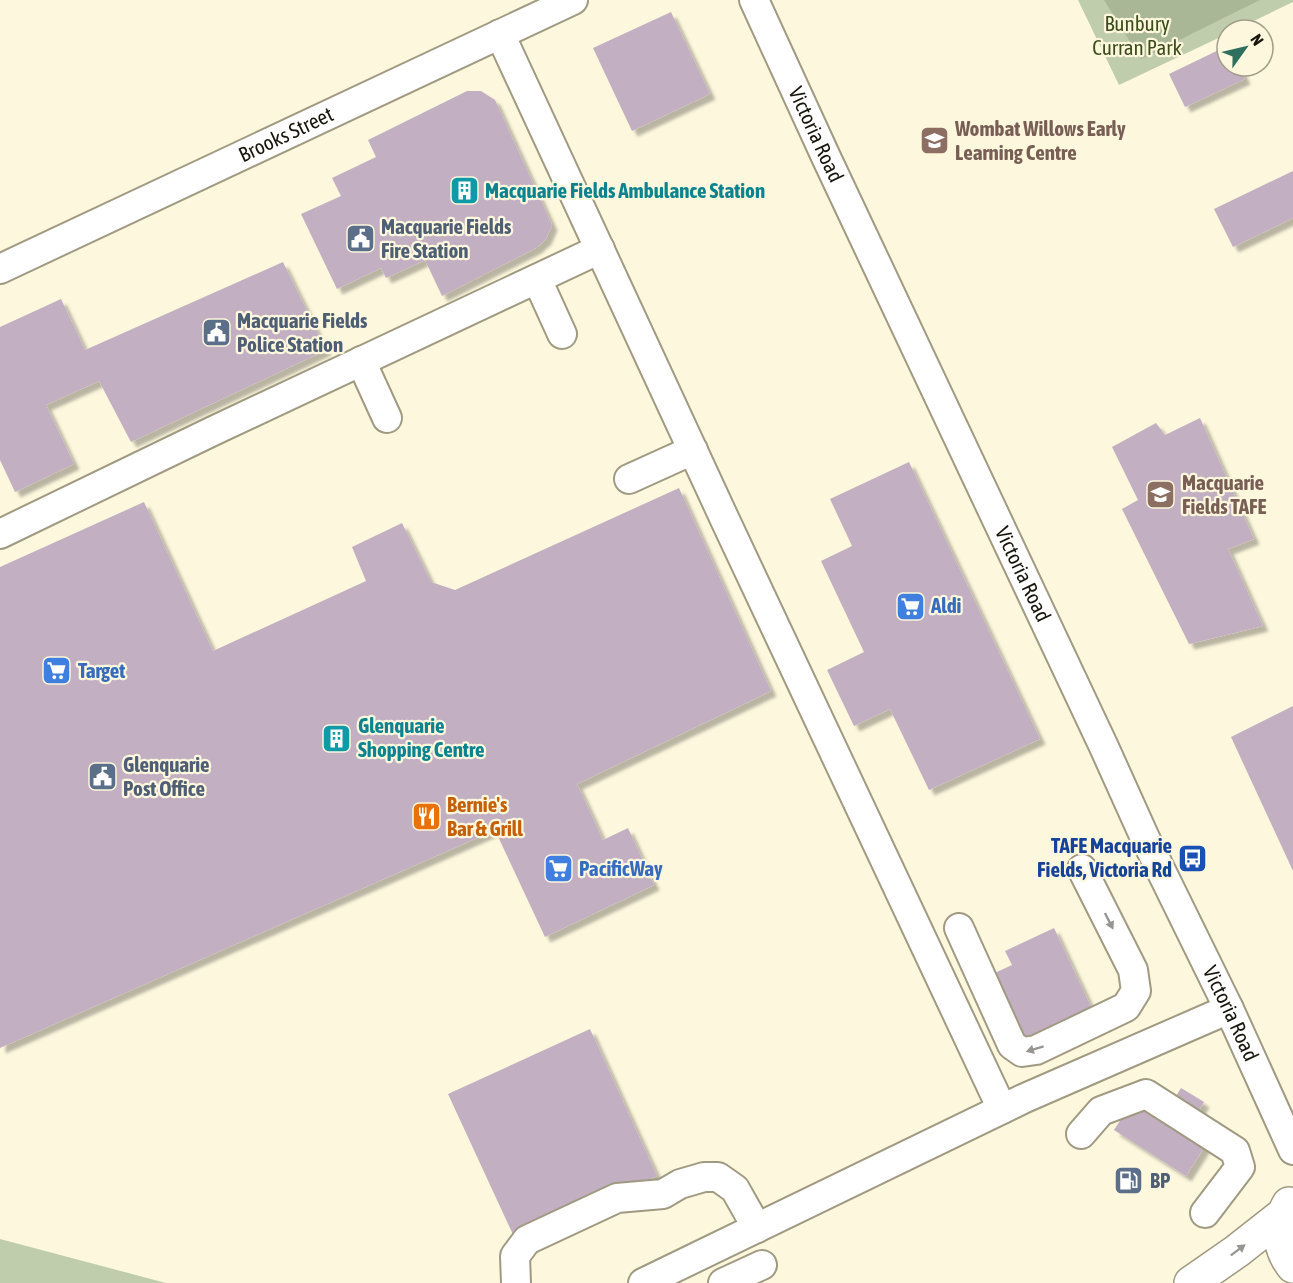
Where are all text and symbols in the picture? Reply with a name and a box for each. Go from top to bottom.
park label: Bunbury Curran Park [1092,11,1182,59]
north arrow [1215,18,1275,78]
text: N [1247,31,1268,49]
street label: Victoria Road [784,83,849,186]
street label: Brooks Street [235,101,337,166]
place label: Wombat Willows Early Learning Centre [954,116,1126,164]
school or university icon: Wombat Willows Early Learning Centre [918,125,950,157]
building icon: Macquarie Fields Ambulance Station [448,175,480,207]
place label: Macquarie Fields Ambulance Station [485,178,765,202]
place label: Macquarie Fields Fire Station [381,214,512,262]
public building icon: Macquarie Fields Fire Station [344,223,376,255]
place label: Macquarie Fields Police Station [237,308,368,356]
public building icon: Macquarie Fields Police Station [200,317,232,349]
place label: Macquarie Fields TAFE [1182,470,1267,518]
school or university icon: Macquarie Fields TAFE [1145,479,1177,511]
street label: Victoria Road [991,522,1056,625]
supermarket icon: Aldi [894,590,926,622]
place label: Aldi [930,593,961,617]
supermarket icon: Target [41,655,73,687]
place label: Target [78,658,125,682]
place label: Glenquarie Shopping Centre [358,713,485,761]
building icon: Glenquarie Shopping Centre [321,722,353,754]
place label: Glenquarie Post Office [123,752,210,800]
public building icon: Glenquarie Post Office [86,761,118,793]
place label: Bernie's Bar & Grill [447,792,523,840]
restaurant icon: Bernie's Bar & Grill [410,801,442,833]
place label: TAFE Macquarie Fields, Victoria Rd [1037,833,1172,881]
bus stop icon: TAFE Macquarie Fields, Victoria Rd [1177,842,1209,874]
supermarket icon: PacificWay [542,853,574,885]
place label: PacificWay [579,856,663,880]
one-way arrow [1104,912,1113,929]
street label: Victoria Road [1199,962,1264,1065]
one-way arrow [1026,1045,1044,1054]
fuel station icon: BP [1113,1165,1145,1197]
place label: BP [1150,1168,1171,1192]
one-way arrow [1230,1244,1246,1256]

